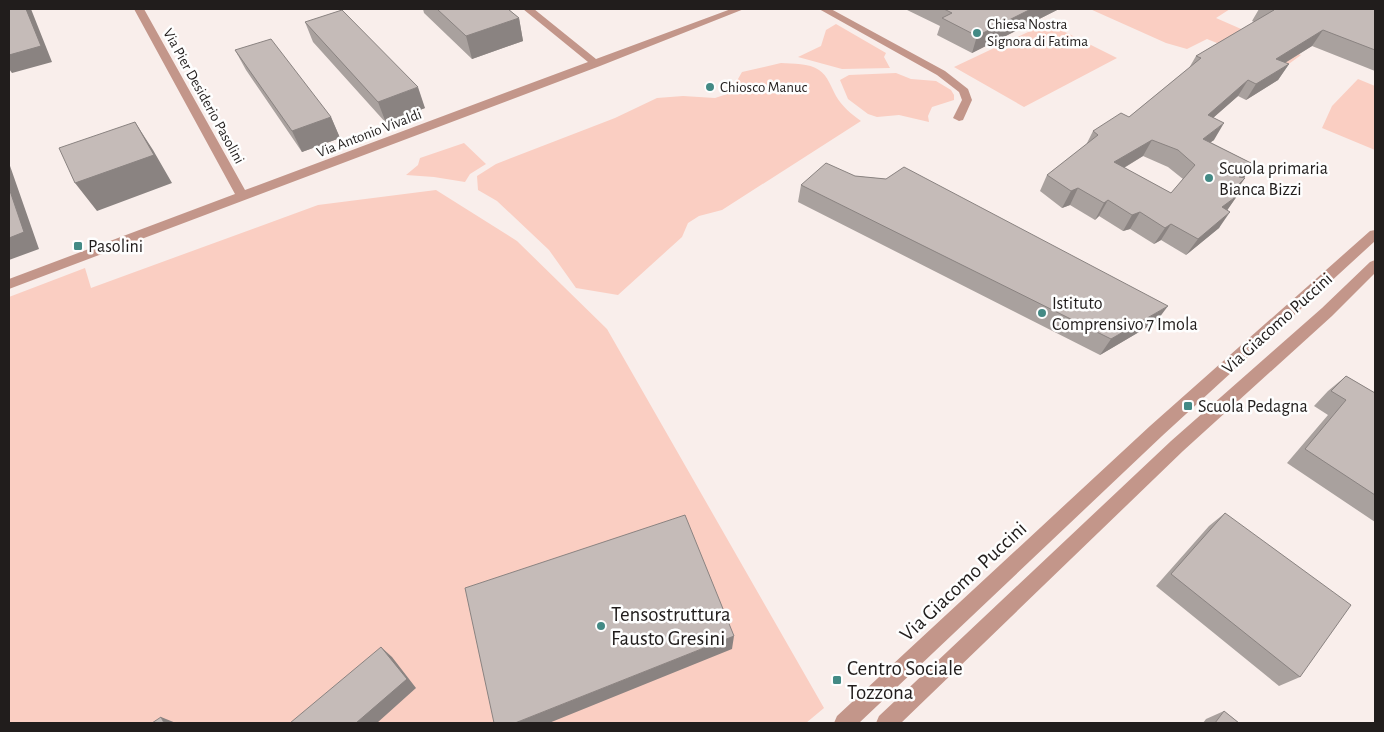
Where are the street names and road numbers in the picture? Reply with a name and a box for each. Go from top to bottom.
street label: Via Pier Desiderio Pasolini [160,26,247,166]
street label: Via Antonio Vivaldi [315,107,424,160]
street label: Via Giacomo Puccini [1219,270,1336,378]
street label: Via Giacomo Puccini [896,518,1031,645]

